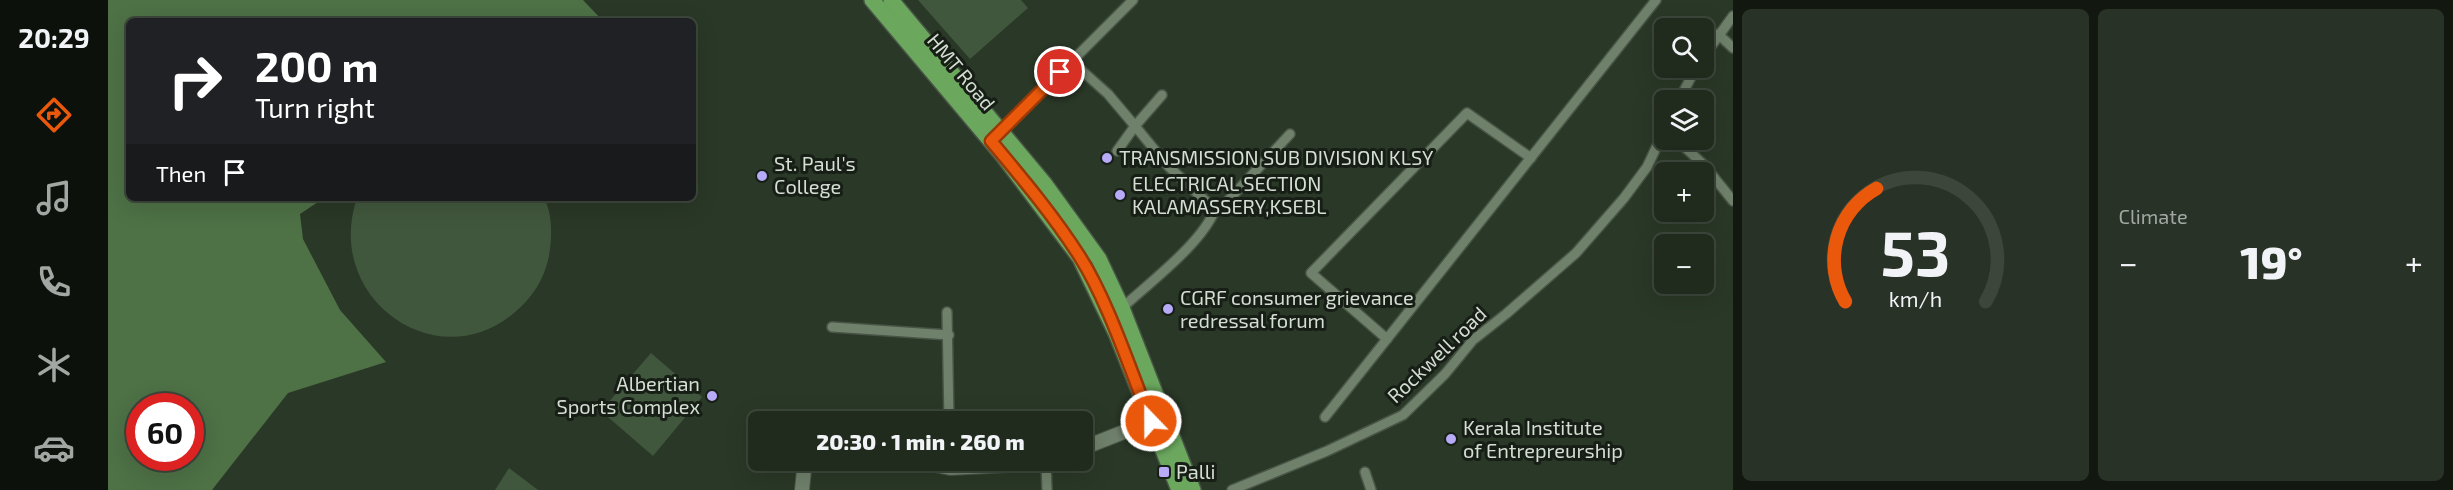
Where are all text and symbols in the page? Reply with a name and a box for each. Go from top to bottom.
map controls [1654,18,1714,294]
button: search [1654,18,1714,78]
text: 20:29 [18,21,90,53]
street label: HMT Road [923,28,1001,115]
text: 200 m [255,40,378,90]
icon: right [156,42,234,120]
pin [1034,46,1085,97]
icon: arrive [1043,55,1076,88]
button: layers [1654,90,1714,150]
text: Turn right [255,91,375,123]
icon: directions [33,94,75,136]
place label: TRANSMISSION SUB DIVISION KLSY [1119,145,1434,169]
place label: St. Paul's College [774,151,856,198]
marker: TRANSMISSION SUB DIVISION KLSY [1100,151,1114,165]
icon: arrive [218,156,251,189]
text: Then [156,160,206,186]
button: + [1654,162,1714,222]
marker: St. Paul's College [755,169,769,183]
place label: ELECTRICAL SECTION KALAMASSERY,KSEBL [1132,171,1326,218]
icon: music [33,177,75,219]
marker: ELECTRICAL SECTION KALAMASSERY,KSEBL [1113,188,1127,202]
text: Climate [2119,204,2188,228]
text: 53 [1880,214,1950,289]
button: − [1654,234,1714,294]
text: 19° [2240,234,2302,288]
text: − [2119,242,2138,282]
text: + [2405,242,2423,282]
icon: phone [33,261,75,303]
place label: CGRF consumer grievance redressal forum [1180,285,1414,332]
text: km/h [1889,286,1942,311]
street label: Rockwell road [1382,301,1491,407]
marker: CGRF consumer grievance redressal forum [1161,302,1175,316]
icon: climate [33,344,75,386]
place label: Albertian Sports Complex [556,371,700,418]
marker: Albertian Sports Complex [705,389,719,403]
position arrow [1119,389,1183,453]
speed limit sign: 60 [126,393,204,471]
place label: Kerala Institute of Entrepreurship [1463,415,1623,462]
icon: car [33,427,75,469]
text: 20:30 · 1 min · 260 m [816,428,1025,454]
marker: Kerala Institute of Entrepreurship [1444,432,1458,446]
place label: Palli [1176,459,1216,483]
marker: Palli [1157,465,1171,479]

